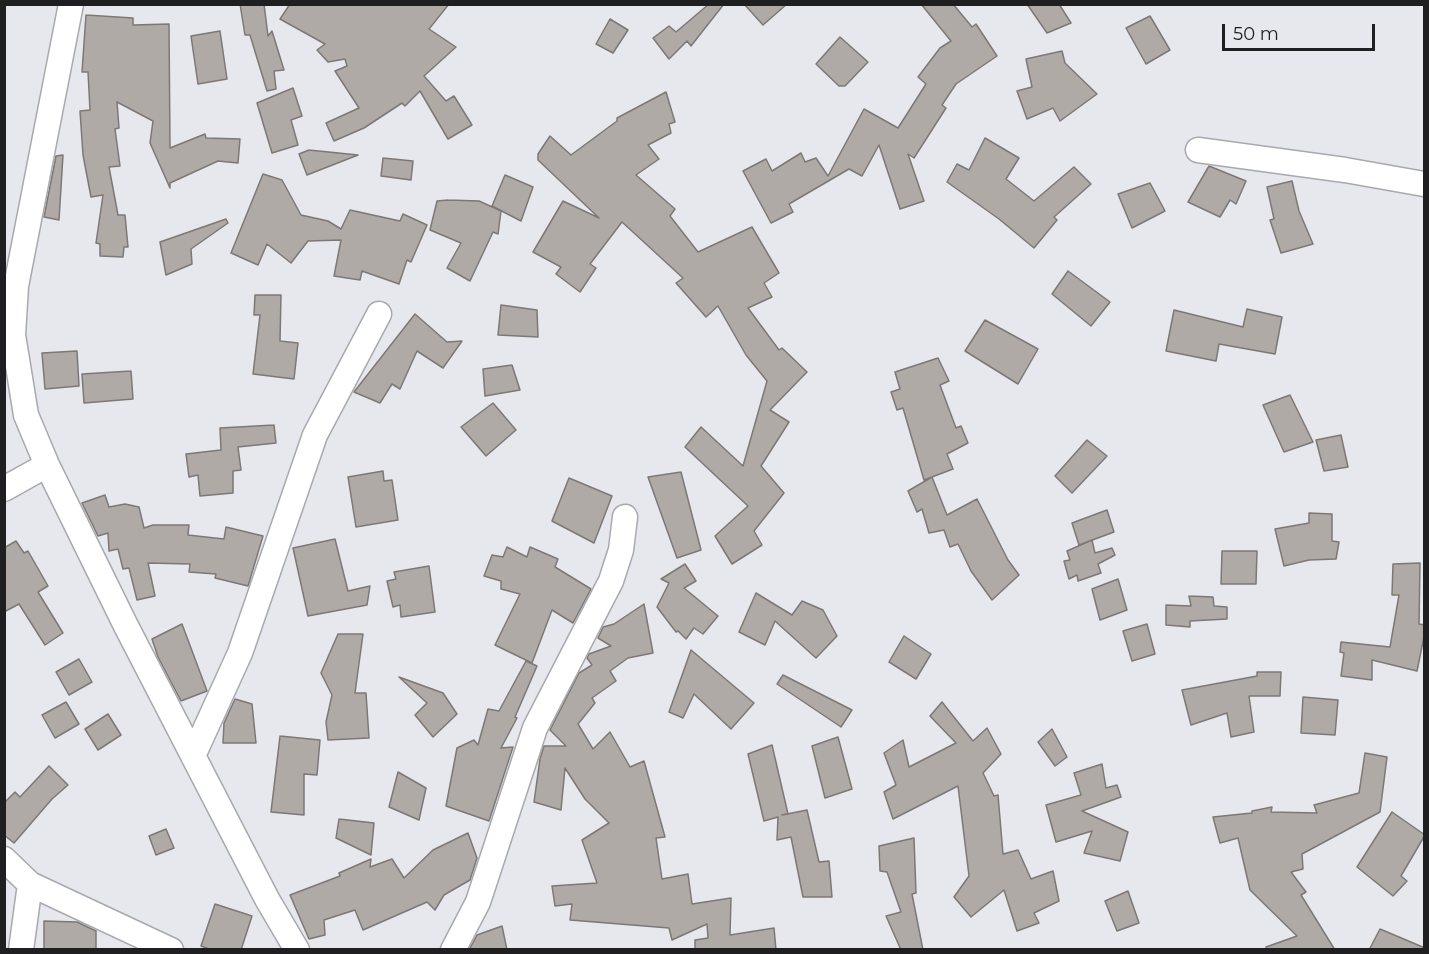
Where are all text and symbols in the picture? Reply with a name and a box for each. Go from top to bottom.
scale bar [1225,12,1378,50]
text: 50 m [1233,23,1279,45]

